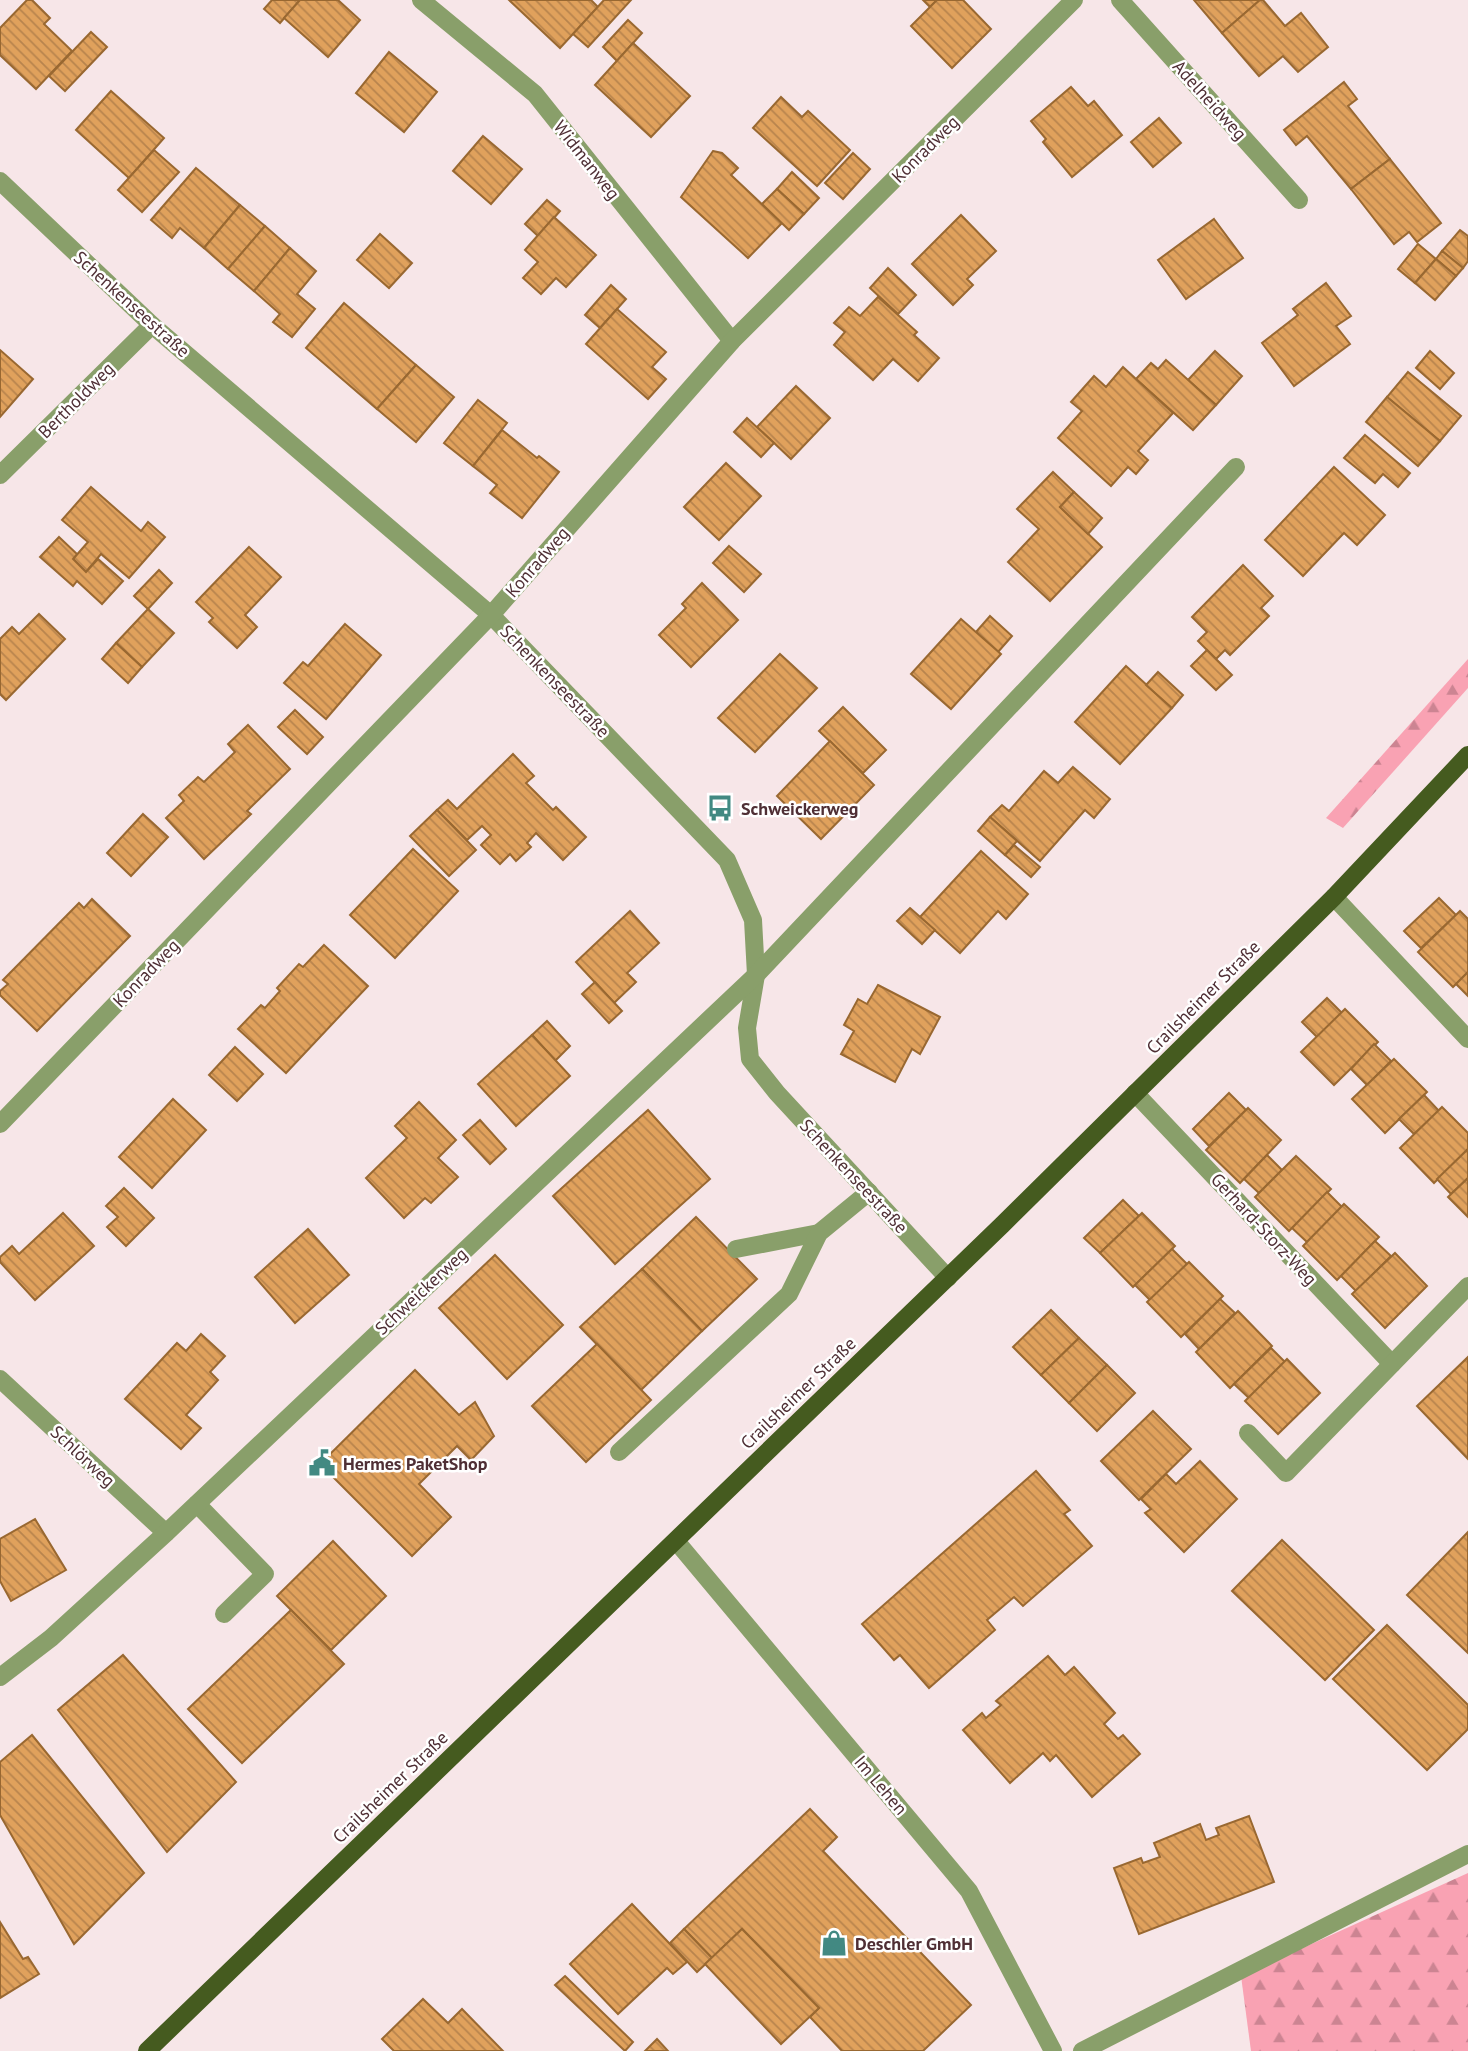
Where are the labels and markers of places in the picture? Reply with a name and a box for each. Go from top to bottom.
bus stop icon: Schweickerweg [705,793,735,823]
place label: Schweickerweg [741,797,858,820]
public building icon: Hermes PaketShop [307,1448,337,1478]
place label: Hermes PaketShop [343,1452,488,1475]
shop icon: Deschler GmbH [819,1928,849,1958]
place label: Deschler GmbH [855,1932,973,1955]

